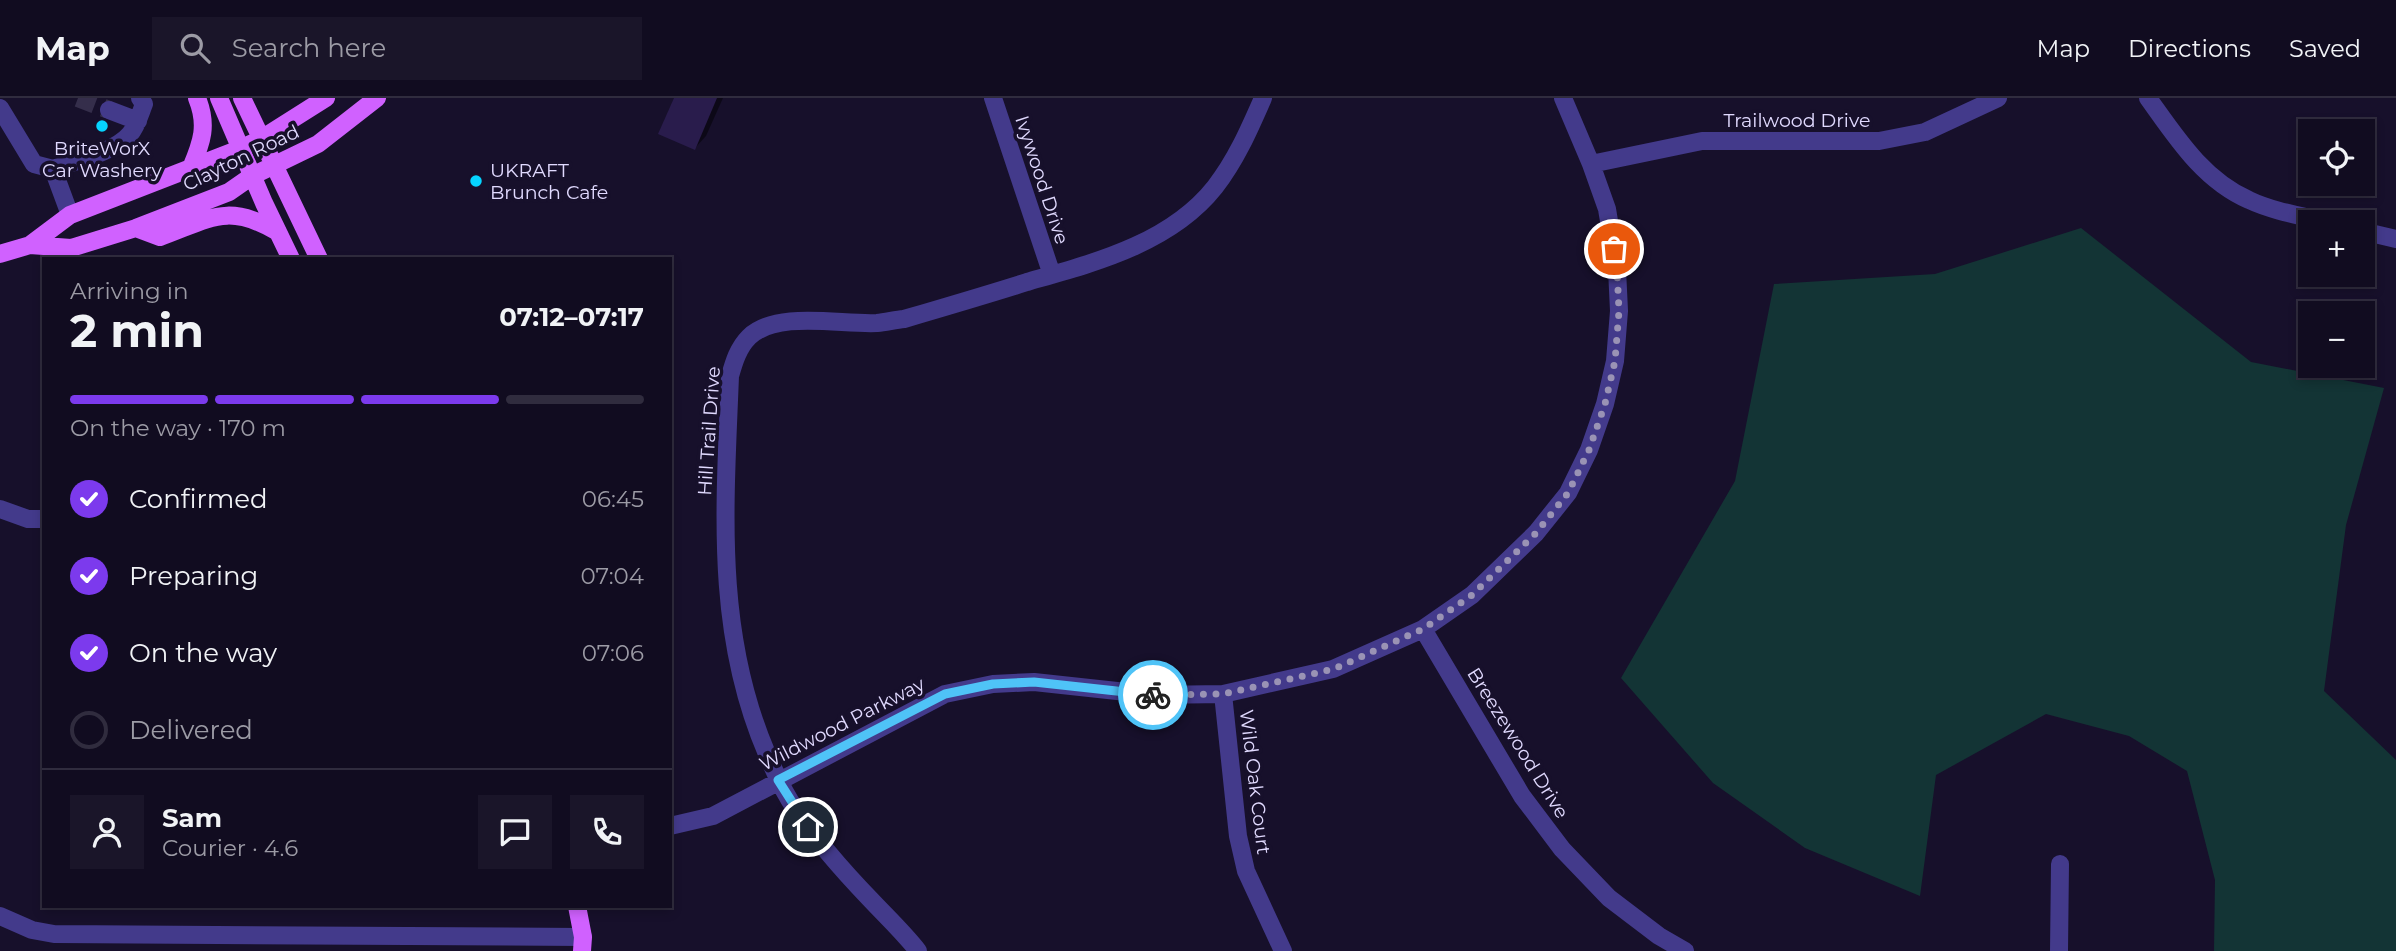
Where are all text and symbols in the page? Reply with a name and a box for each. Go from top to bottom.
search box [152,17,642,80]
text: Map [35,28,110,68]
icon: search [176,29,214,67]
text: Search here [232,32,386,64]
text: Map [2037,34,2090,63]
text: Directions [2128,34,2251,63]
text: Saved [2289,34,2361,63]
street label: Trailwood Drive [1724,109,1870,132]
street label: Ivywood Drive [1010,113,1074,247]
marker: BriteWorX Car Washery [94,118,110,134]
map controls [2298,119,2375,378]
button: locate [2298,119,2375,196]
street label: Clayton Road [179,120,303,196]
place label: BriteWorX Car Washery [42,137,163,182]
place label: UKRAFT Brunch Cafe [490,159,608,204]
marker: UKRAFT Brunch Cafe [468,173,484,189]
button: + [2298,210,2375,287]
pin [1584,219,1644,279]
icon: bag [1595,230,1633,268]
text: Arriving in [70,277,189,305]
text: 07:12–07:17 [499,301,644,333]
button: − [2298,301,2375,378]
text: 2 min [70,302,204,359]
street label: Hill Trail Drive [693,366,725,496]
text: On the way · 170 m [70,414,286,442]
icon: check [70,480,108,518]
text: Confirmed [129,483,268,515]
text: 06:45 [582,485,644,513]
icon: check [70,557,108,595]
text: Preparing [129,560,258,592]
text: 07:04 [581,562,644,590]
icon: check [70,634,108,672]
text: On the way [129,637,277,669]
text: 07:06 [582,639,644,667]
courier [1118,660,1188,730]
street label: Breezewood Drive [1462,663,1574,823]
street label: Wildwood Parkway [756,672,929,776]
icon: bike [1134,676,1172,714]
street label: Wild Oak Court [1235,708,1275,856]
text: Delivered [129,714,253,746]
button: person [70,795,144,869]
button: chat [478,795,552,869]
button: phone [570,795,644,869]
pin [778,797,838,857]
text: Sam [162,802,222,834]
icon: home [789,808,827,846]
text: Courier · 4.6 [162,834,298,862]

